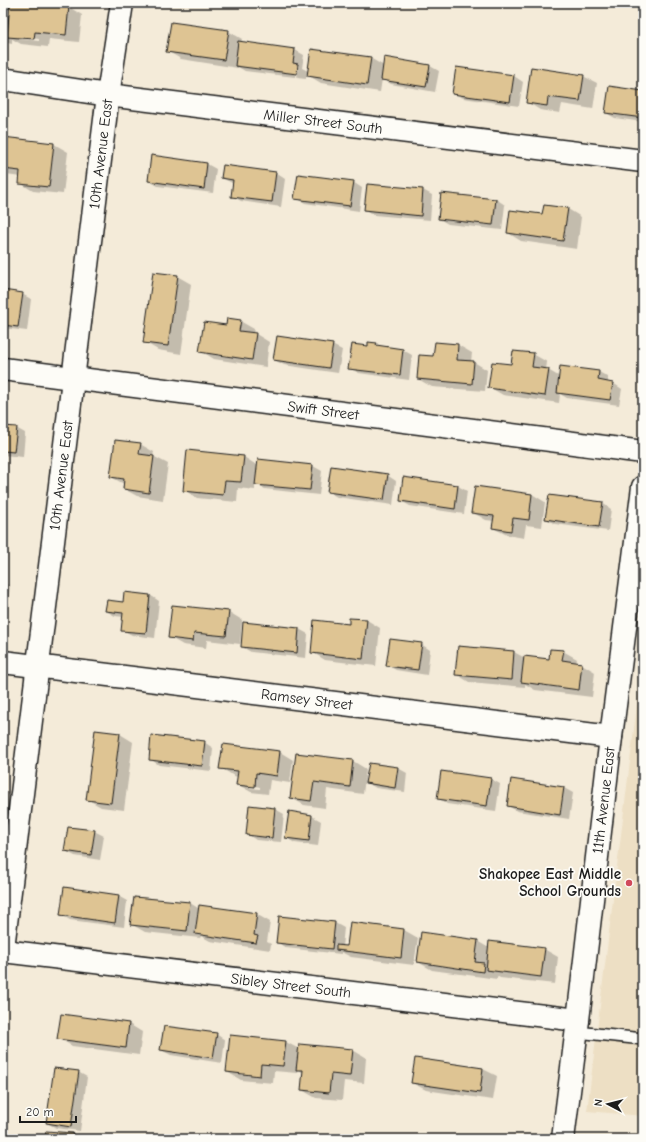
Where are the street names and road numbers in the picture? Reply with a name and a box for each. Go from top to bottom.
street label: 10th Avenue East [85,97,117,210]
street label: Miller Street South [263,105,384,138]
street label: Swift Street [287,397,361,424]
street label: 10th Avenue East [45,419,77,532]
street label: Ramsey Street [260,685,354,714]
street label: 11th Avenue East [588,745,619,855]
street label: Sibley Street South [230,969,352,1002]

